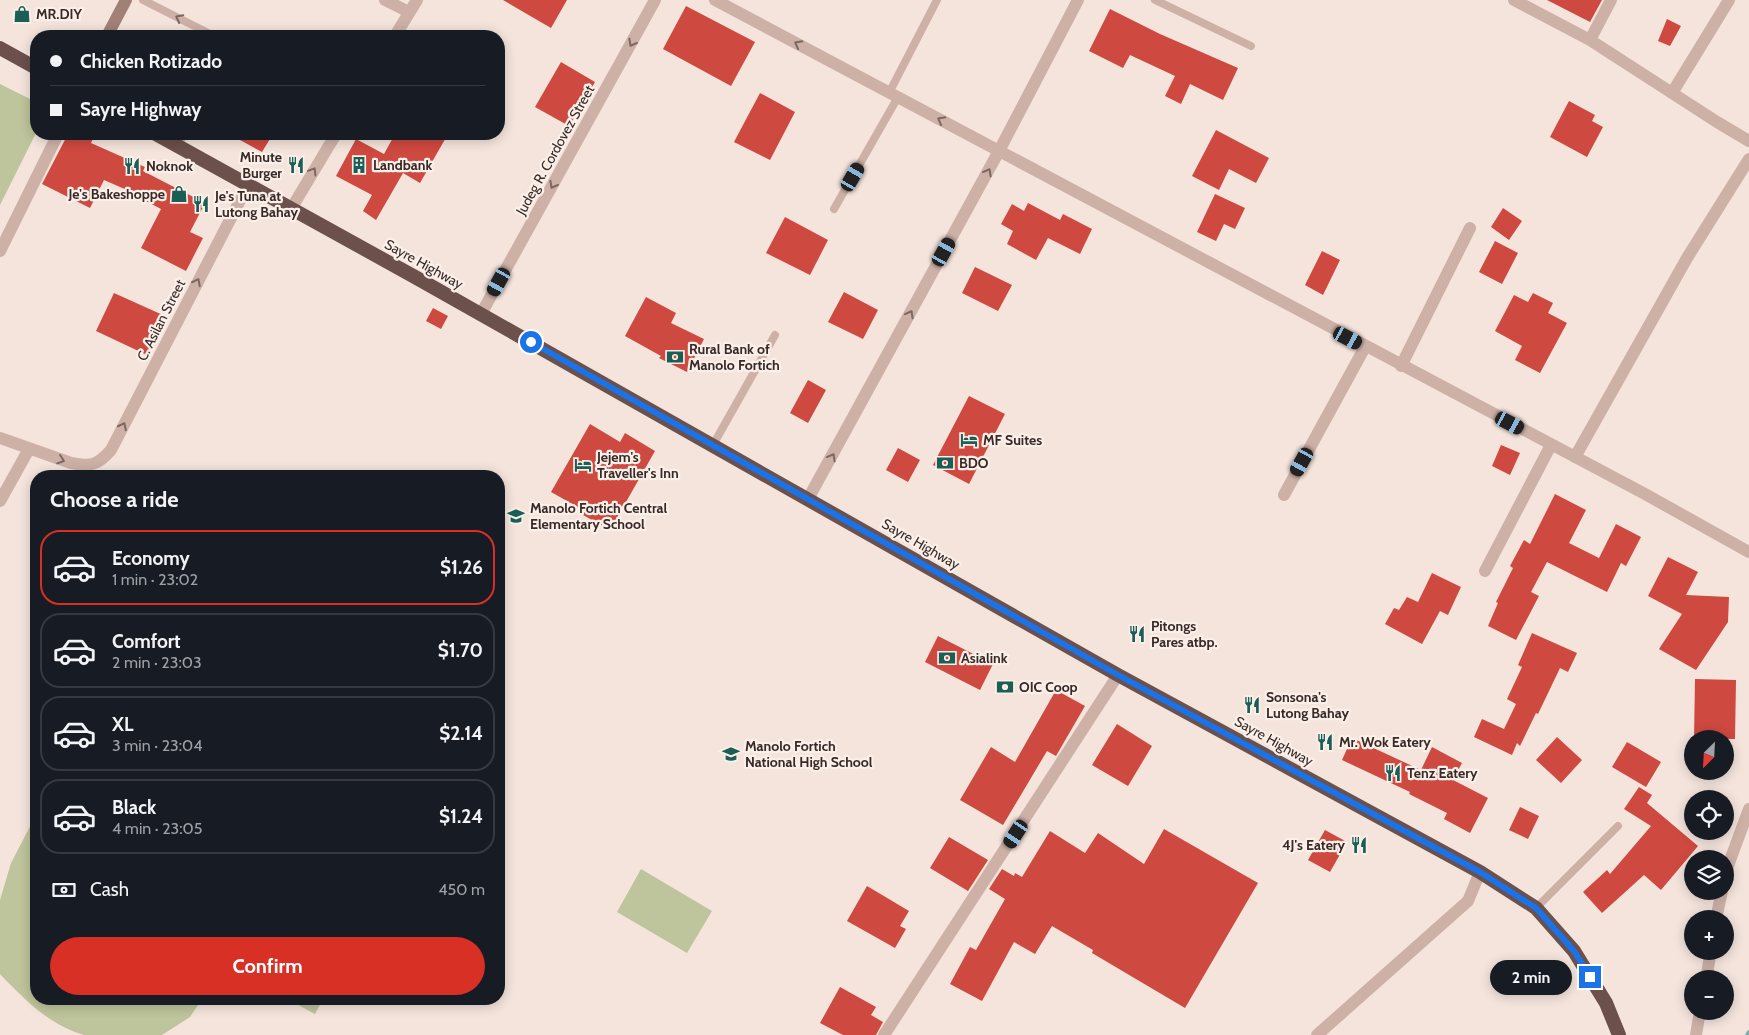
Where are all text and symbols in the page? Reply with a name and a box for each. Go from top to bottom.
shop icon: MR.DIY [12,4,32,24]
place label: MR.DIY [36,5,82,23]
one-way arrow [175,14,184,24]
one-way arrow [628,37,638,46]
one-way arrow [794,40,803,50]
text: Chicken Rotizado [80,50,222,73]
street label: Judeg R. Cordovez Street [511,82,598,219]
text: Sayre Highway [80,98,202,121]
one-way arrow [937,116,946,126]
place label: Minute Burger [240,148,282,182]
restaurant icon: Minute Burger [286,155,306,175]
building icon: Landbank [349,155,369,175]
restaurant icon: Noknok [122,156,142,176]
place label: Landbank [373,156,432,174]
place label: Noknok [146,157,193,175]
car [839,160,866,194]
one-way arrow [307,168,317,177]
one-way arrow [982,168,992,177]
one-way arrow [549,180,559,189]
shop icon: Je's Bakeshoppe [169,184,189,204]
place label: Je's Bakeshoppe [67,185,165,203]
place label: Je's Tuna at Lutong Bahay [214,187,298,221]
restaurant icon: Je's Tuna at Lutong Bahay [191,194,211,214]
street label: Sayre Highway [382,235,466,293]
car [930,235,957,269]
car [485,265,512,299]
street label: C. Asilan Street [133,276,189,364]
one-way arrow [191,278,201,287]
one-way arrow [904,310,914,319]
car [1331,324,1364,352]
route start [520,331,542,353]
place label: Rural Bank of Manolo Fortich [689,340,780,374]
bank icon: Rural Bank of Manolo Fortich [665,347,685,367]
car [1493,409,1526,437]
one-way arrow [117,423,127,432]
hotel icon: MF Suites [959,430,979,450]
place label: MF Suites [983,431,1042,449]
car [1288,445,1315,479]
place label: Jejem's Traveller's Inn [596,448,679,482]
one-way arrow [826,453,836,462]
bank icon: BDO [935,453,955,473]
one-way arrow [56,454,65,464]
place label: BDO [959,454,989,472]
hotel icon: Jejem's Traveller's Inn [573,455,593,475]
text: Choose a ride [50,486,179,513]
place label: Manolo Fortich Central Elementary School [530,499,667,533]
school or university icon: Manolo Fortich Central Elementary School [506,506,526,526]
street label: Sayre Highway [879,514,963,574]
icon: car [52,545,97,590]
text: Economy [112,547,190,570]
text: $1.26 [440,556,483,579]
text: 1 min · 23:02 [112,570,198,589]
place label: Pitongs Pares atbp. [1151,617,1218,651]
restaurant icon: Pitongs Pares atbp. [1127,624,1147,644]
icon: car [52,628,97,673]
text: Comfort [112,630,181,653]
text: $1.70 [438,639,483,662]
bank icon: Asialink [937,648,957,668]
place label: Asialink [961,649,1008,667]
text: 2 min · 23:03 [112,653,202,672]
bank icon: OIC Coop [995,677,1015,697]
place label: OIC Coop [1019,678,1078,696]
place label: Sonsona's Lutong Bahay [1266,688,1349,722]
restaurant icon: Sonsona's Lutong Bahay [1242,695,1262,715]
icon: car [52,711,97,756]
street label: Sayre Highway [1232,712,1316,770]
text: XL [112,713,133,736]
text: $2.14 [439,722,483,745]
north arrow [1684,730,1734,780]
map controls [1684,730,1734,1020]
restaurant icon: Mr. Wok Eatery [1315,732,1335,752]
place label: Mr. Wok Eatery [1339,733,1431,751]
text: 3 min · 23:04 [112,736,202,755]
place label: Manolo Fortich National High School [745,737,873,771]
school or university icon: Manolo Fortich National High School [721,744,741,764]
restaurant icon: Tenz Eatery [1383,763,1403,783]
place label: Tenz Eatery [1407,764,1478,782]
button: locate [1684,790,1734,840]
icon: car [52,794,97,839]
text: Black [112,796,156,819]
text: $1.24 [439,805,483,828]
car [1001,817,1030,851]
text: 4 min · 23:05 [112,819,202,838]
restaurant icon: 4J's Eatery [1349,835,1369,855]
place label: 4J's Eatery [1282,836,1345,854]
button: layers [1684,850,1734,900]
icon: cash [50,876,78,904]
text: Cash [90,878,129,901]
text: 450 m [438,880,485,899]
button: + [1684,910,1734,960]
button: Confirm [50,937,485,995]
callout: 2 min [1490,960,1572,994]
route end [1579,966,1601,988]
text: 2 min [1512,968,1550,987]
button: − [1684,970,1734,1020]

